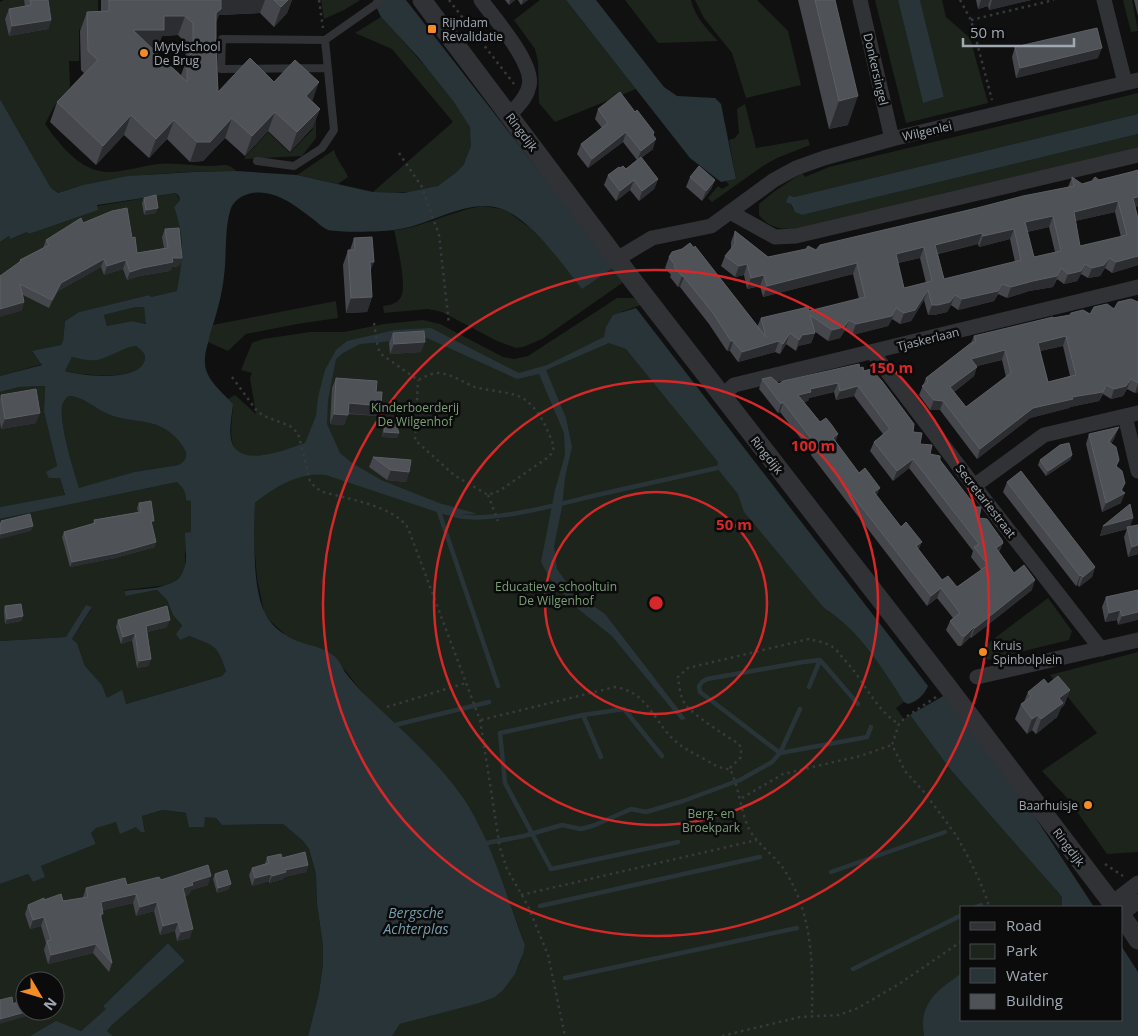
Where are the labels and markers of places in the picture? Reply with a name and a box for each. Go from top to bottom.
place label: Rijndam Revalidatie [442,14,503,45]
marker: Rijndam Revalidatie [426,23,438,35]
place label: Mytylschool De Brug [154,38,220,69]
marker: Mytylschool De Brug [138,47,150,59]
centre of rings [647,594,665,612]
place label: Kruis Spinbolplein [993,637,1062,668]
marker: Kruis Spinbolplein [977,646,989,658]
place label: Baarhuisje [1019,797,1078,814]
marker: Baarhuisje [1082,799,1094,811]

